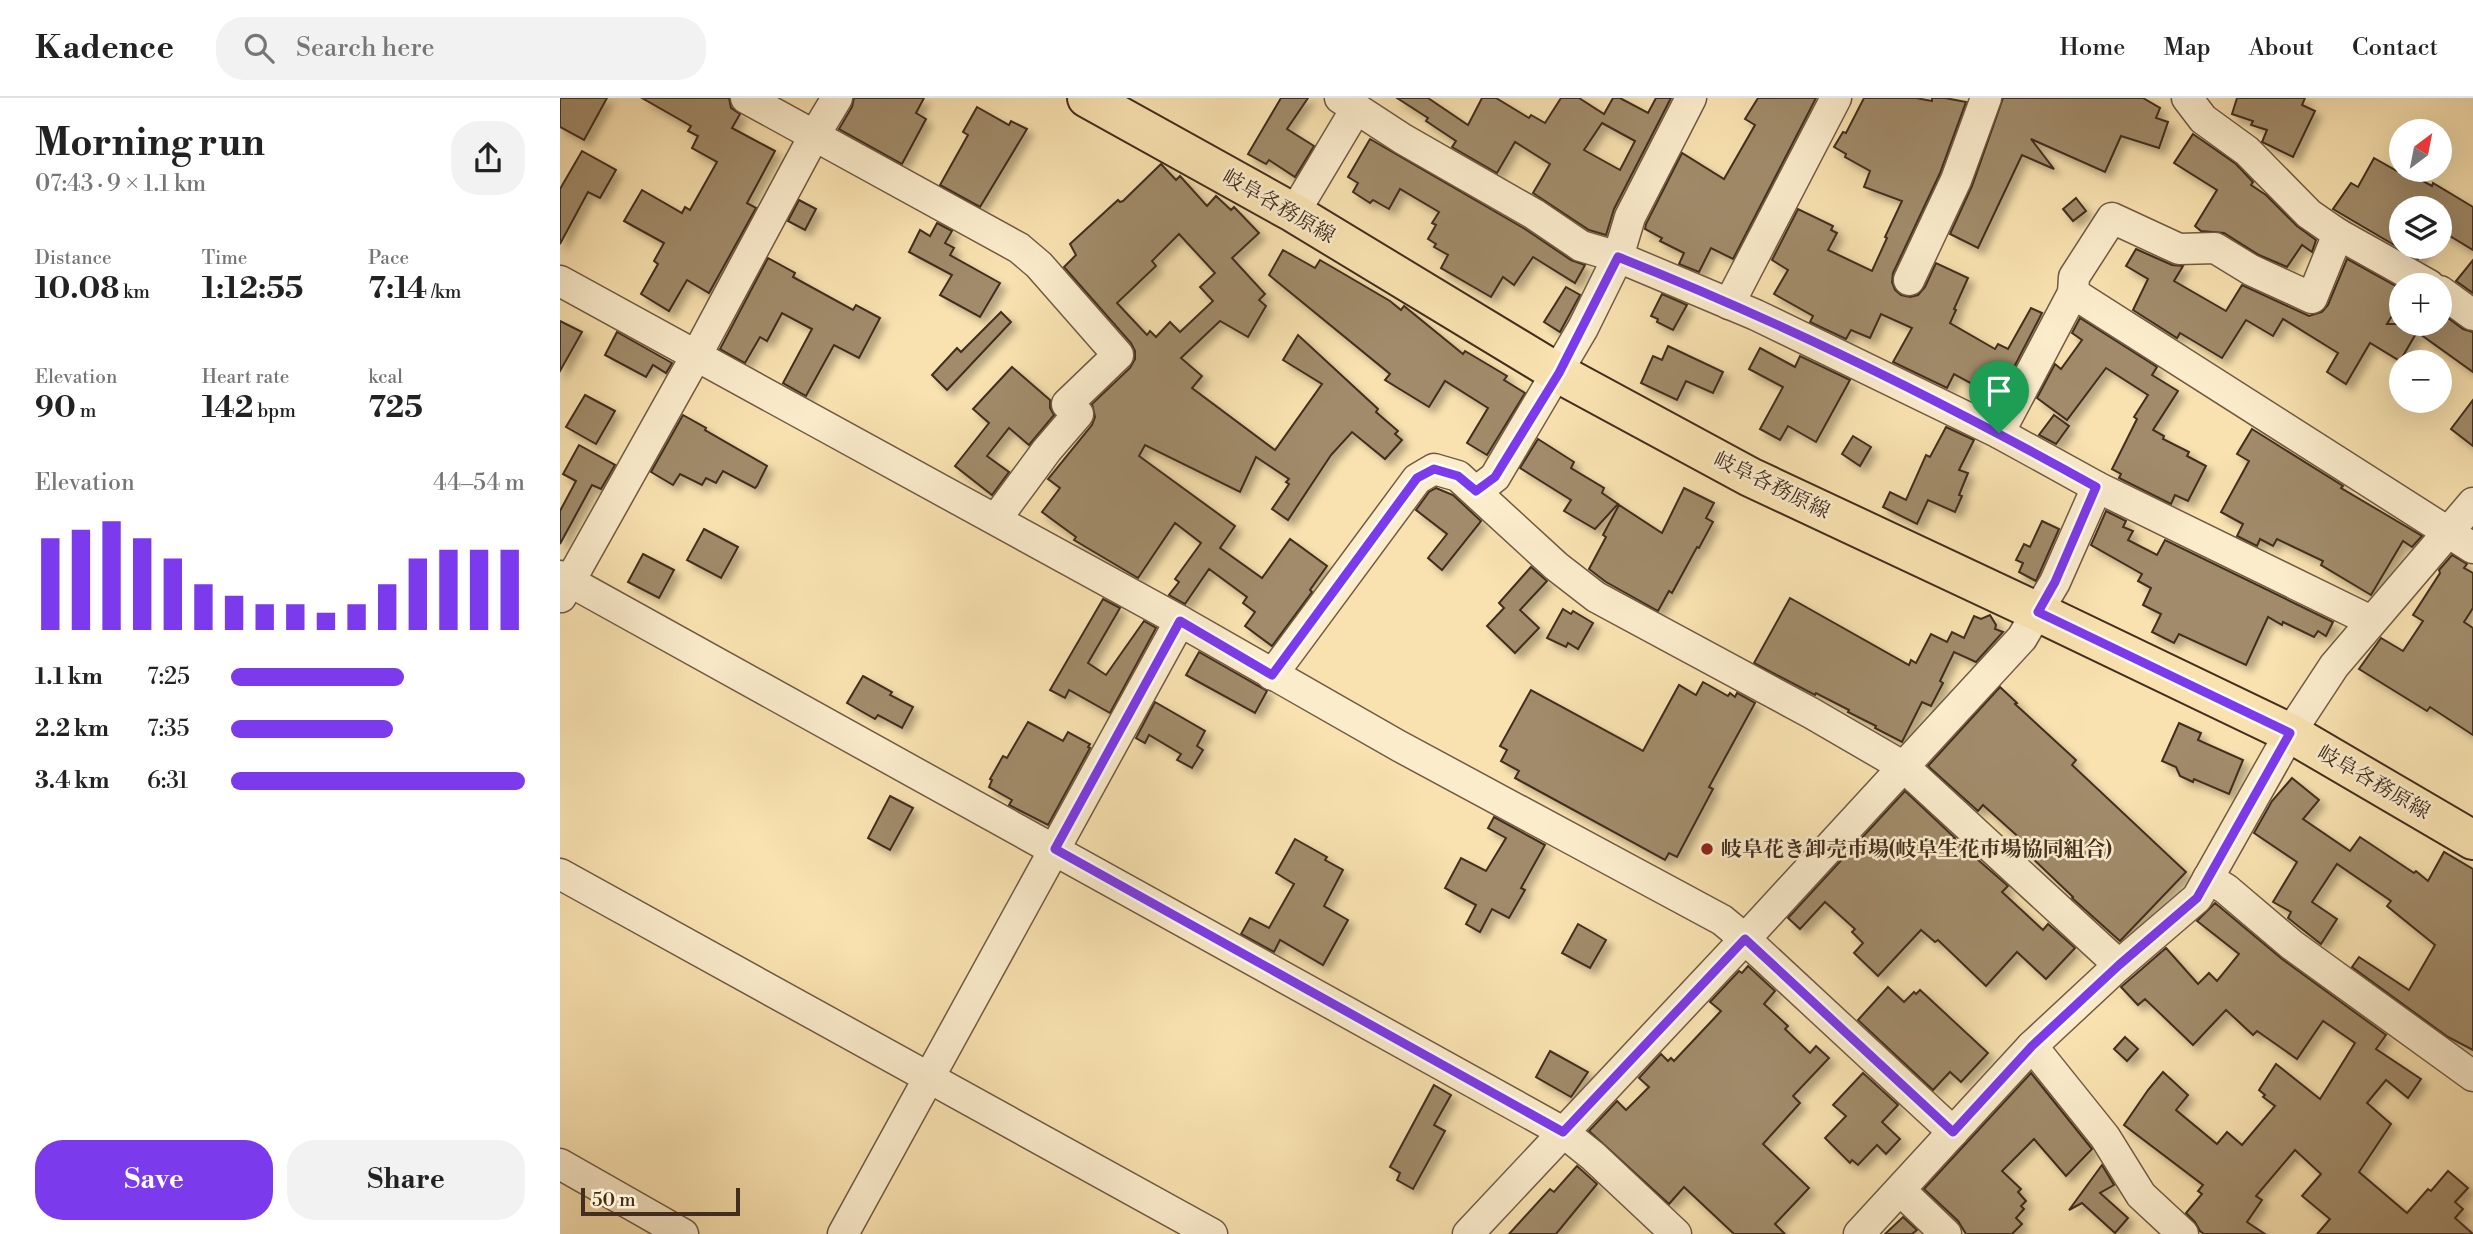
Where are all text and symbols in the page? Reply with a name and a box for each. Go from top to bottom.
search box [216,17,706,80]
text: Kadence [35,28,174,69]
icon: search [240,29,278,67]
text: Search here [296,32,435,64]
text: Home [2060,33,2125,63]
text: Map [2163,33,2211,63]
text: About [2249,33,2314,63]
text: Contact [2352,33,2438,63]
north arrow [2389,119,2452,182]
map controls [2389,119,2452,413]
text: Morning run [35,120,265,167]
button: share [451,121,525,195]
street label: 岐阜各務原線 [1217,164,1340,250]
text: 07:43 · 9 × 1.1 km [35,170,206,198]
button: layers [2389,196,2452,259]
text: Distance [35,246,112,270]
text: Time [202,246,247,270]
text: Pace [368,246,409,270]
text: 10.08 [35,270,119,308]
text: 1:12:55 [202,270,303,308]
text: 7:14 [368,270,427,308]
button: + [2389,273,2452,336]
text: km [119,280,150,304]
text: /km [427,280,461,304]
button: − [2389,350,2452,413]
pin [1969,361,2029,433]
text: Elevation [35,365,117,389]
text: Heart rate [202,365,289,389]
text: kcal [368,365,403,389]
icon: arrive [1980,372,2018,410]
text: 90 [35,389,76,427]
text: 142 [202,389,254,427]
text: 725 [368,389,423,427]
text: m [76,399,96,423]
text: bpm [254,399,296,423]
street label: 岐阜各務原線 [1709,447,1834,525]
text: Elevation [35,469,135,497]
text: 44–54 m [433,469,525,497]
text: 1.1 km [35,663,103,691]
text: 7:25 [147,663,190,691]
text: 2.2 km [35,715,109,743]
text: 7:35 [147,715,189,743]
street label: 岐阜各務原線 [2312,740,2435,826]
text: 3.4 km [35,767,109,795]
text: 6:31 [147,767,188,795]
place label: 岐阜花き卸売市場(岐阜生花市場協同組合) [1721,837,2112,863]
marker: 岐阜花き卸売市場(岐阜生花市場協同組合) [1699,841,1715,857]
button: Save [35,1140,273,1220]
button: Share [287,1140,525,1220]
scale bar [581,1185,740,1217]
text: 50 m [592,1188,636,1212]

